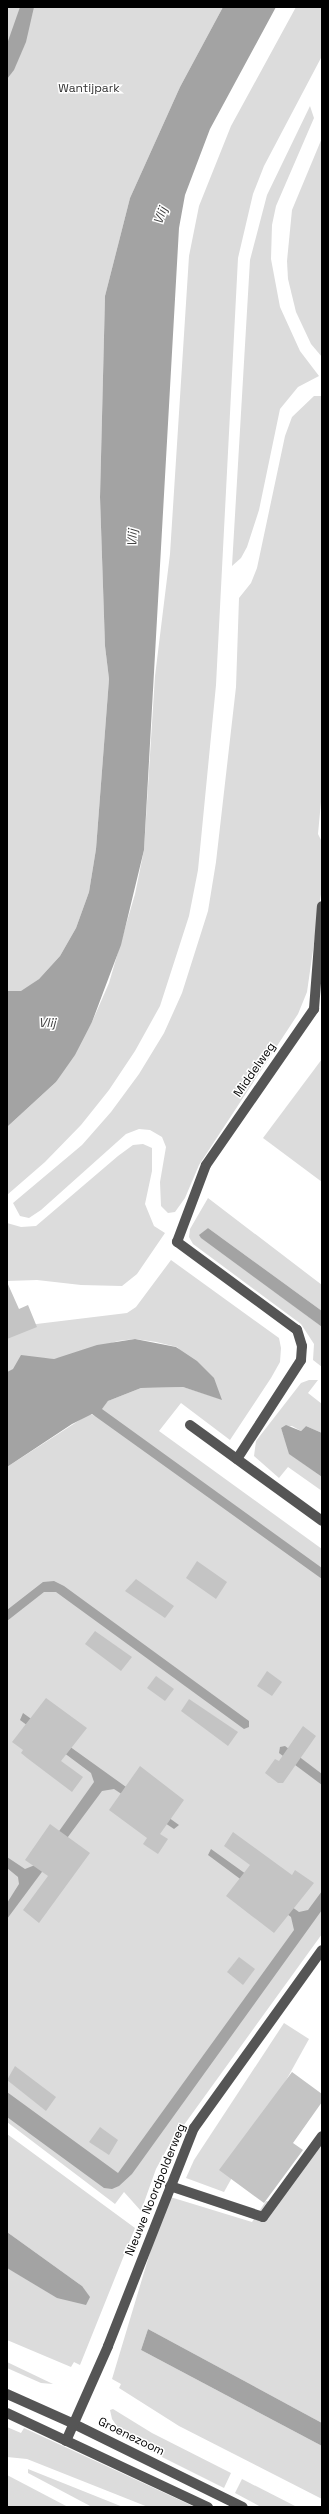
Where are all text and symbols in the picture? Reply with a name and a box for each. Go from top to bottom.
park label: Wantijpark [58,82,120,96]
water label: Vlij [151,205,171,227]
water label: Vlij [125,529,141,547]
water label: Vlij [38,1015,56,1031]
street label: Middelweg [231,1040,279,1100]
street label: Nieuwe Noordpolderweg [123,2122,189,2258]
street label: Groenezoom [95,2415,167,2459]

